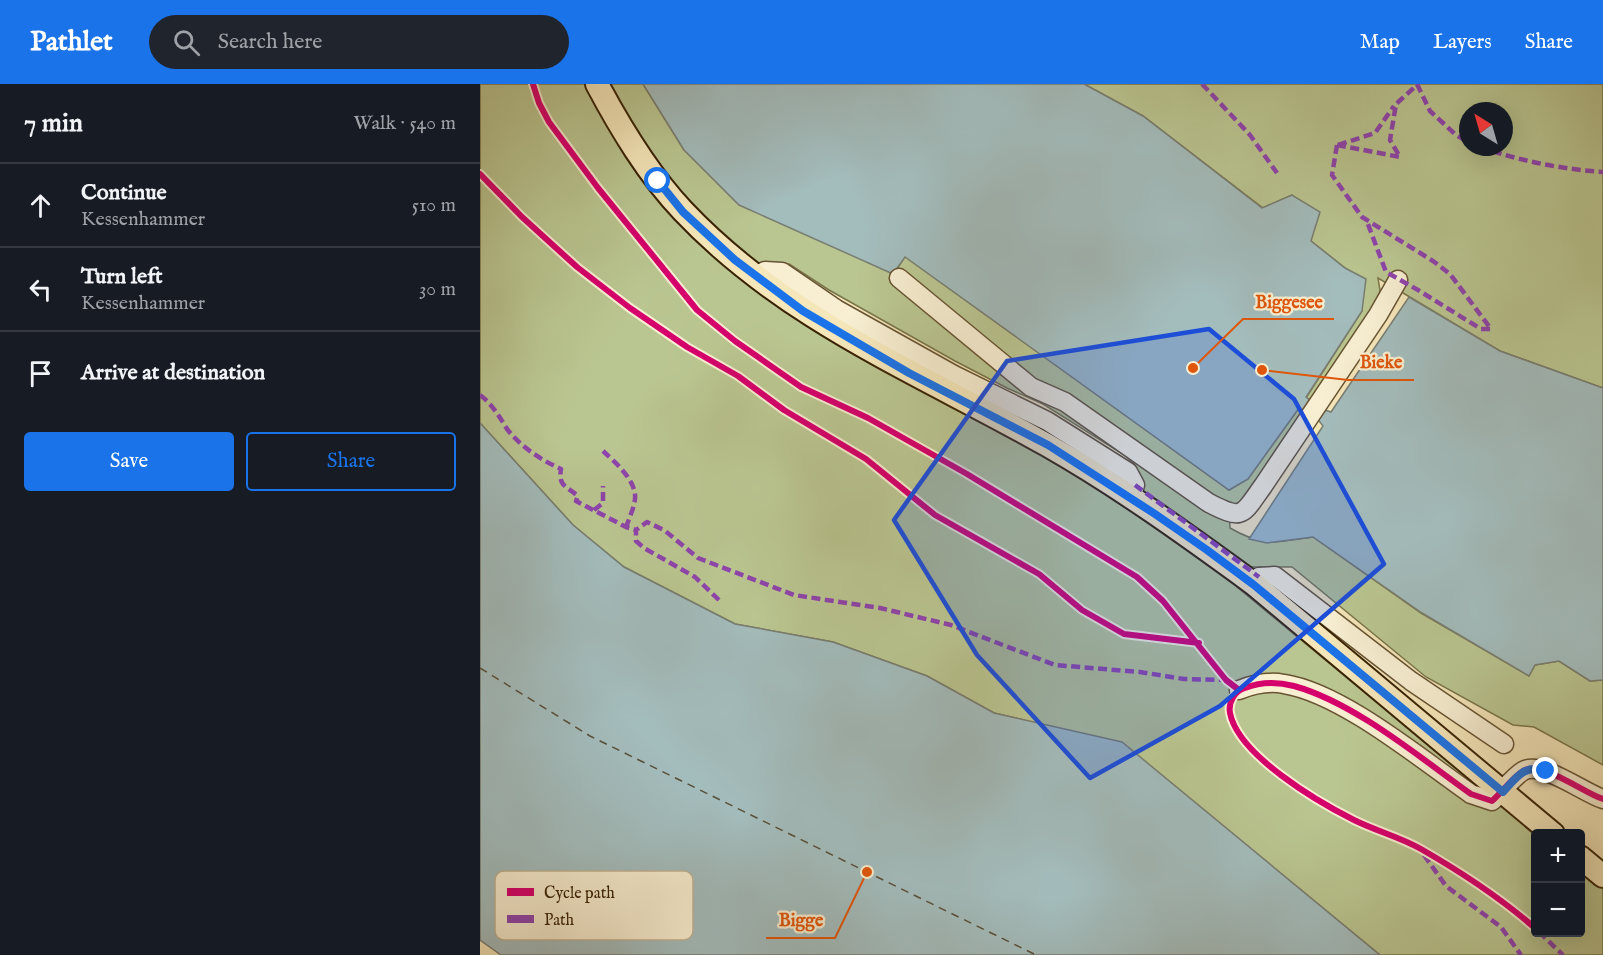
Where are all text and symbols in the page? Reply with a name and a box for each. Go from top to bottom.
search box [149,15,569,69]
text: Pathlet [30,25,113,60]
icon: search [170,26,203,59]
text: Search here [218,28,322,56]
text: Map [1360,29,1400,56]
text: Layers [1433,29,1492,56]
text: Share [1525,29,1573,56]
north arrow [1459,102,1513,156]
text: 7 min [24,107,83,140]
text: Walk · 540 m [354,111,456,136]
route start [644,167,670,193]
text: Continue [81,179,167,207]
icon: ahead [24,189,57,222]
text: 510 m [412,193,456,218]
text: Kessenhammer [81,207,205,232]
text: Turn left [81,263,163,291]
icon: left [24,273,57,306]
text: 30 m [419,277,456,302]
callout: Biggesee [1243,283,1334,319]
text: Kessenhammer [81,291,205,316]
text: Biggesee [1255,292,1323,315]
callout: Bieke [1348,344,1414,380]
text: Bieke [1360,352,1403,375]
icon: arrive [24,357,57,390]
text: Arrive at destination [81,359,265,387]
button: Save [24,432,234,491]
button: Share [246,432,456,491]
route end [1532,757,1558,783]
map controls [1531,829,1585,937]
button: + [1531,829,1585,883]
legend [495,871,693,940]
button: − [1531,883,1585,937]
text: Cycle path [544,884,615,904]
callout: Bigge [766,902,835,938]
text: Bigge [779,910,824,933]
text: Path [544,911,575,931]

